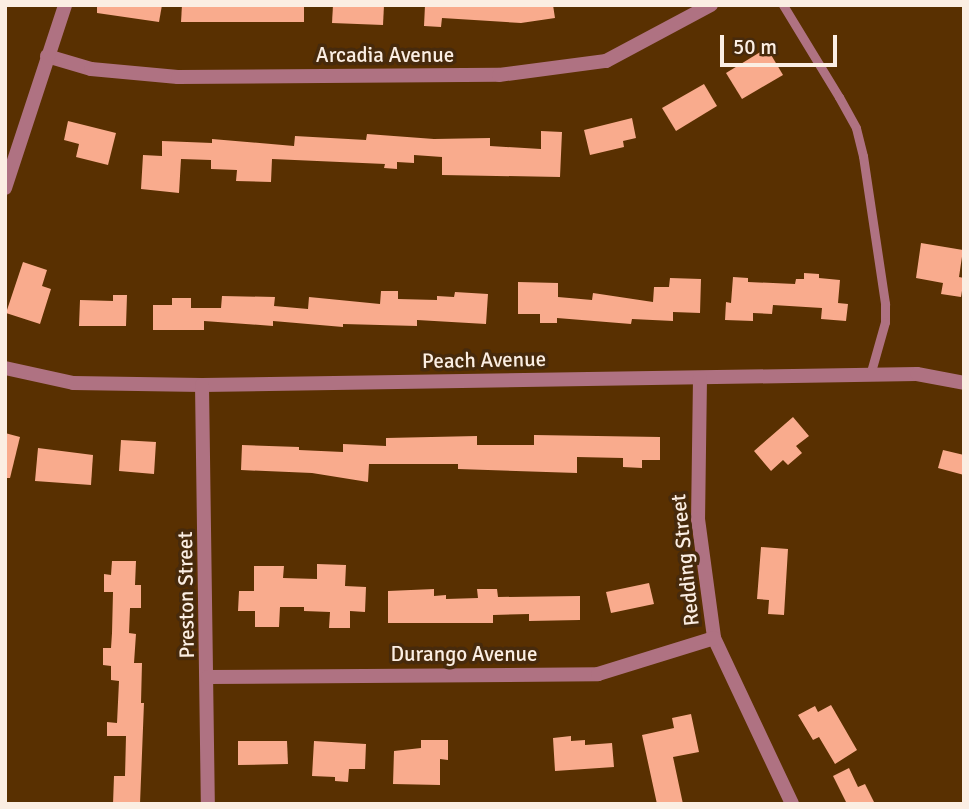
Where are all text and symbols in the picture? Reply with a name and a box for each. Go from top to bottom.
scale bar [724,21,841,65]
text: 50 m [733,34,777,60]
street label: Arcadia Avenue [316,42,454,68]
street label: Peach Avenue [422,346,546,374]
street label: Redding Street [666,493,704,627]
street label: Preston Street [172,531,200,659]
street label: Durango Avenue [390,641,538,667]

